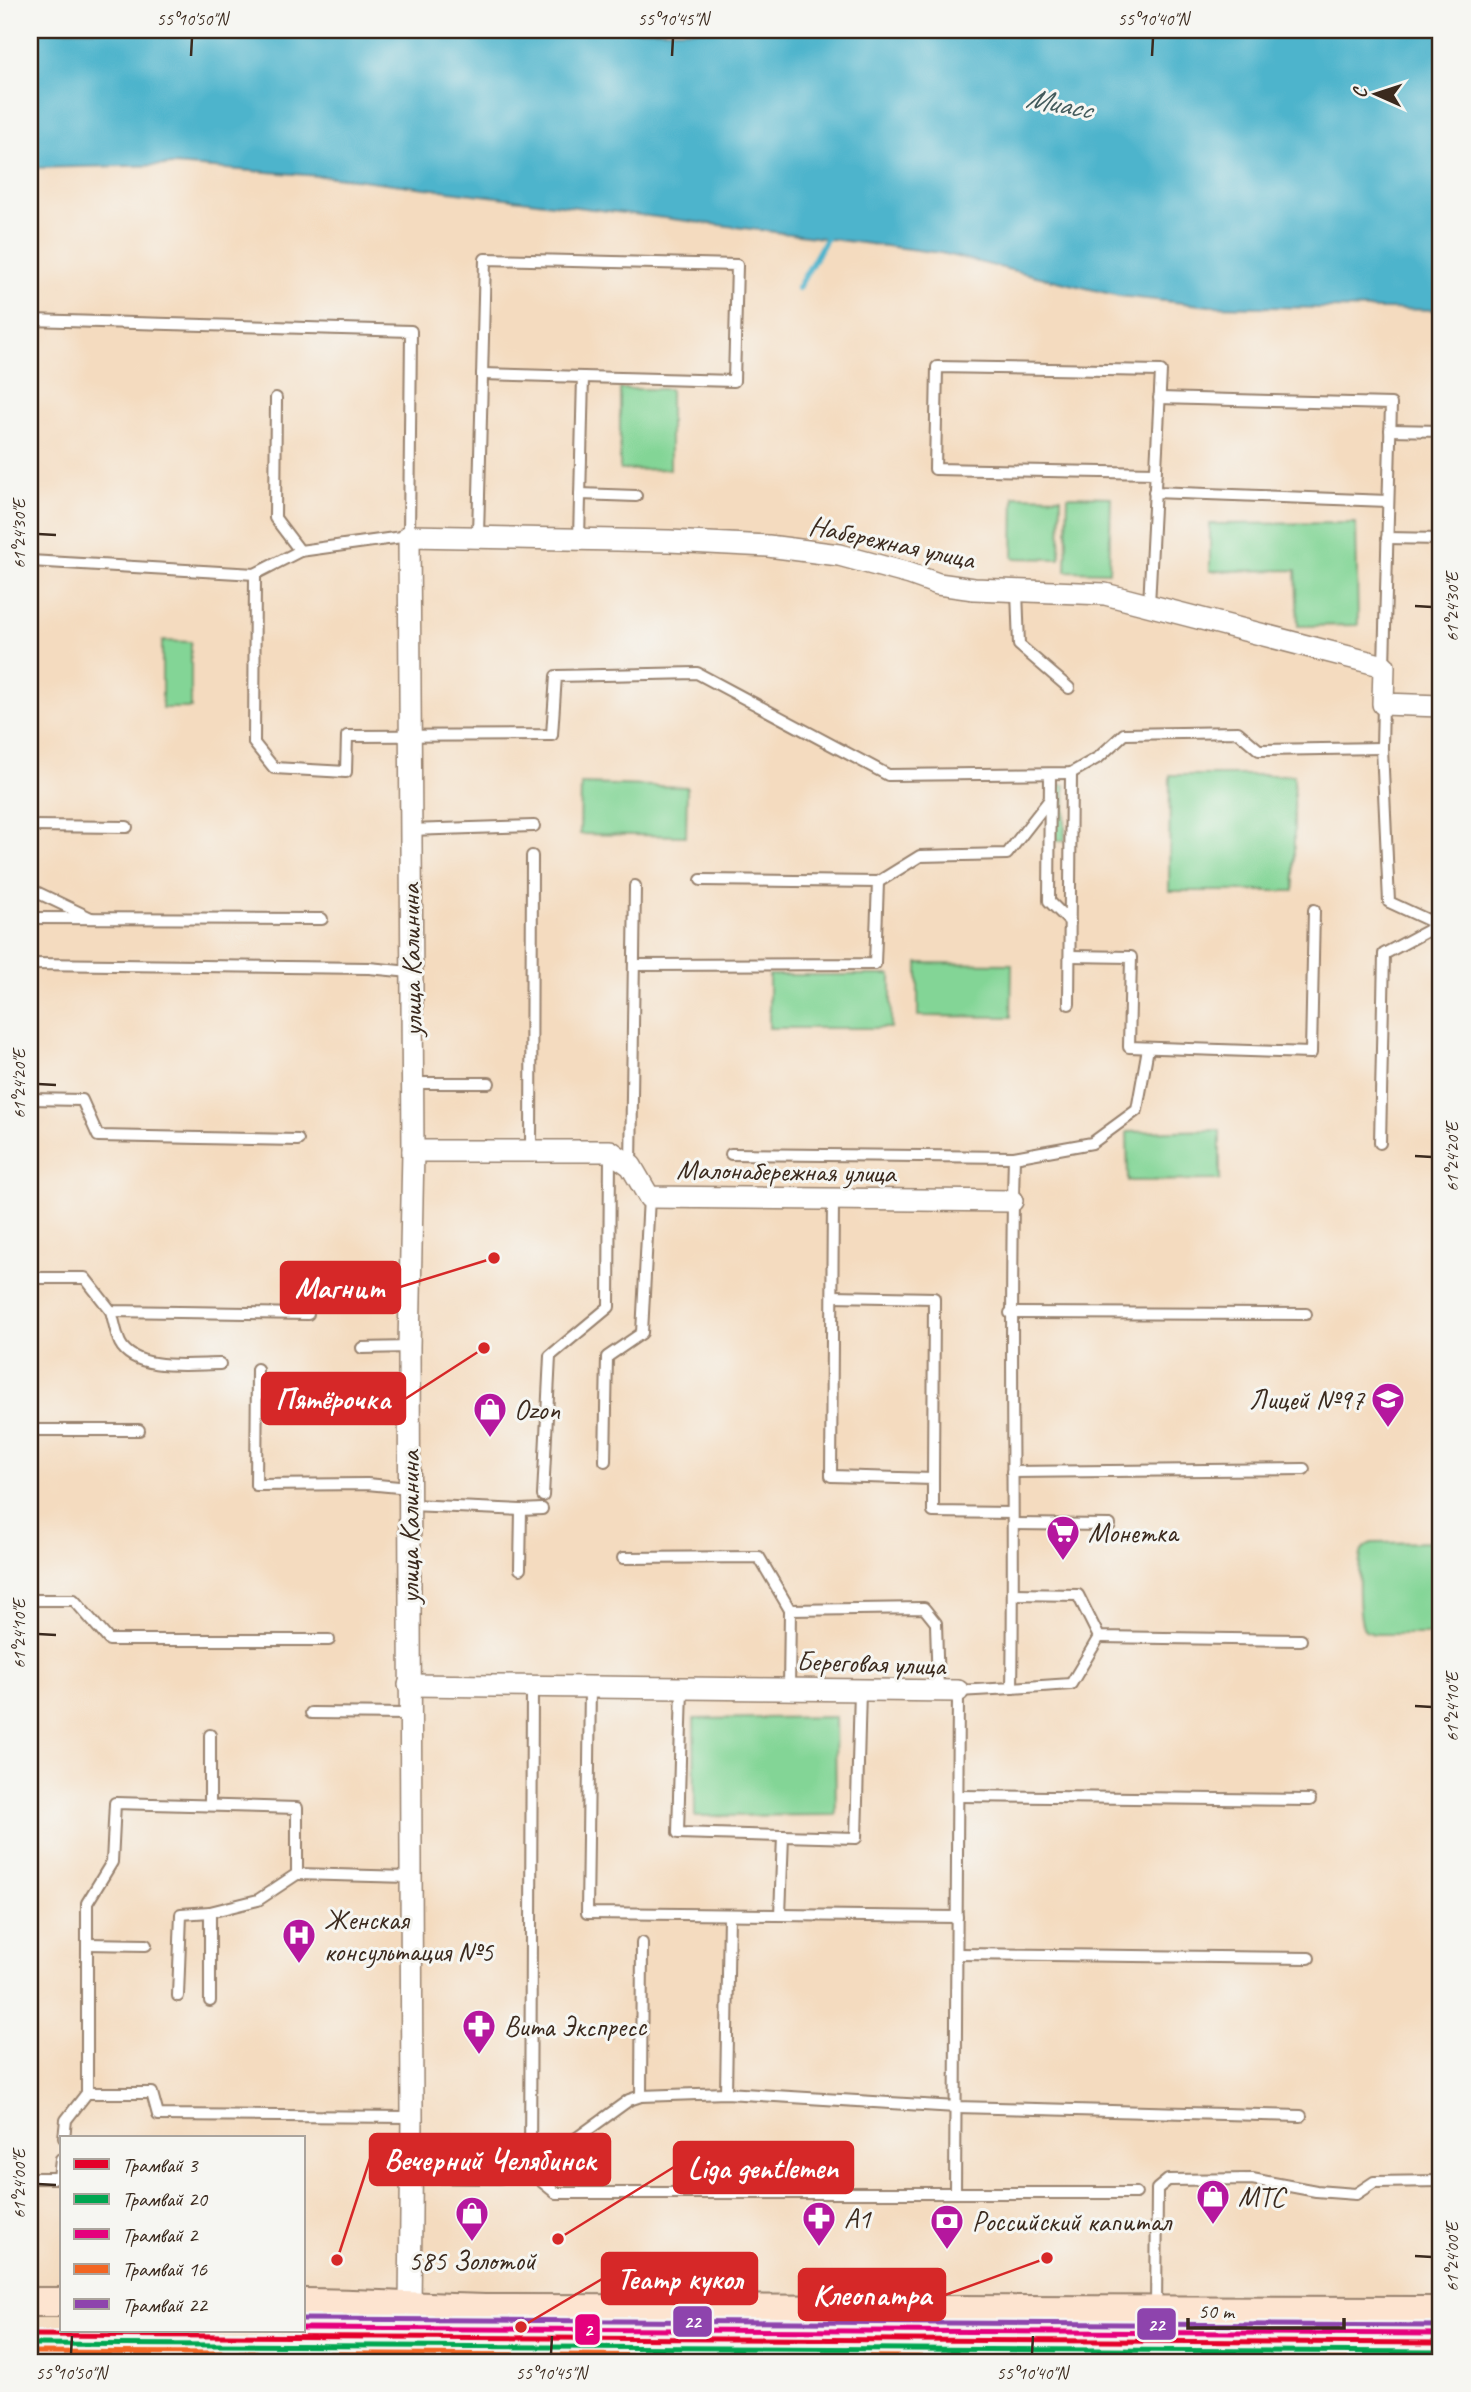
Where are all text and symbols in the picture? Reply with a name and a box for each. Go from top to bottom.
text: 55°10'50"N [157,8,231,30]
text: 55°10'45"N [638,8,712,30]
text: 55°10'40"N [1118,8,1192,30]
north arrow [1342,60,1412,130]
water label: Миасс [1023,78,1098,129]
text: С [1348,85,1372,98]
text: 61°24'30"E [8,497,30,569]
street label: Набережная улица [806,507,980,577]
text: 61°24'30"E [1441,570,1463,642]
street label: улица Калинина [392,882,430,1039]
text: 61°24'20"E [8,1047,30,1119]
text: 61°24'20"E [1441,1120,1463,1192]
street label: Малонабережная улица [676,1152,898,1190]
callout: Магнит [281,1262,400,1313]
text: Магнит [295,1269,386,1307]
callout: Пятёрочка [262,1373,405,1424]
text: Пятёрочка [276,1380,392,1418]
school or university icon: Лицей №97 [1369,1380,1407,1429]
place label: Лицей №97 [1249,1382,1365,1417]
shop icon: Ozon [471,1390,509,1439]
place label: Ozon [514,1392,560,1427]
street label: улица Калинина [392,1449,427,1605]
supermarket icon: Монетка [1044,1513,1082,1562]
place label: Монетка [1088,1515,1180,1550]
text: 61°24'10"E [8,1597,30,1669]
street label: Береговая улица [796,1643,948,1683]
text: 61°24'10"E [1441,1670,1463,1742]
place label: Женская консультация №5 [324,1902,495,1969]
hospital icon: Женская консультация №5 [280,1916,318,1965]
pharmacy icon: Вита Экспресс [460,2007,498,2056]
place label: Вита Экспресс [504,2009,648,2044]
callout: Вечерний Челябинск [370,2134,610,2185]
legend [60,2136,304,2332]
text: Вечерний Челябинск [384,2141,598,2179]
callout: Liga gentlemen [674,2142,853,2193]
text: 61°24'00"E [8,2147,30,2219]
text: Liga gentlemen [688,2149,839,2187]
text: Трамвай 3 [122,2152,199,2178]
shop icon: МТС [1194,2177,1232,2226]
place label: МТС [1238,2179,1288,2214]
text: Трамвай 20 [122,2186,208,2212]
shop icon: 585 Золотой [453,2194,491,2243]
pharmacy icon: А1 [800,2199,838,2248]
place label: А1 [844,2201,872,2236]
bank icon: Российский капитал [928,2202,966,2251]
place label: Российский капитал [972,2204,1173,2239]
text: 61°24'00"E [1441,2220,1463,2292]
text: Трамвай 2 [122,2222,199,2248]
place label: 585 Золотой [408,2243,537,2278]
callout: Театр кукол [602,2253,757,2304]
text: Трамвай 16 [122,2256,207,2282]
text: Театр кукол [617,2260,744,2298]
callout: Клеопатра [799,2269,945,2320]
text: Клеопатра [813,2276,934,2314]
scale bar [1188,2287,1343,2331]
text: Трамвай 22 [122,2292,208,2318]
text: 50 m [1198,2298,1236,2324]
line badge: 22 [672,2305,713,2338]
line badge: 22 [1136,2307,1177,2341]
text: 22 [683,2310,703,2334]
line badge: 2 [574,2313,601,2346]
text: 22 [1147,2313,1167,2337]
text: 2 [584,2318,595,2342]
text: 55°10'50"N [36,2362,110,2384]
text: 55°10'45"N [516,2362,590,2384]
text: 55°10'40"N [997,2362,1071,2384]

